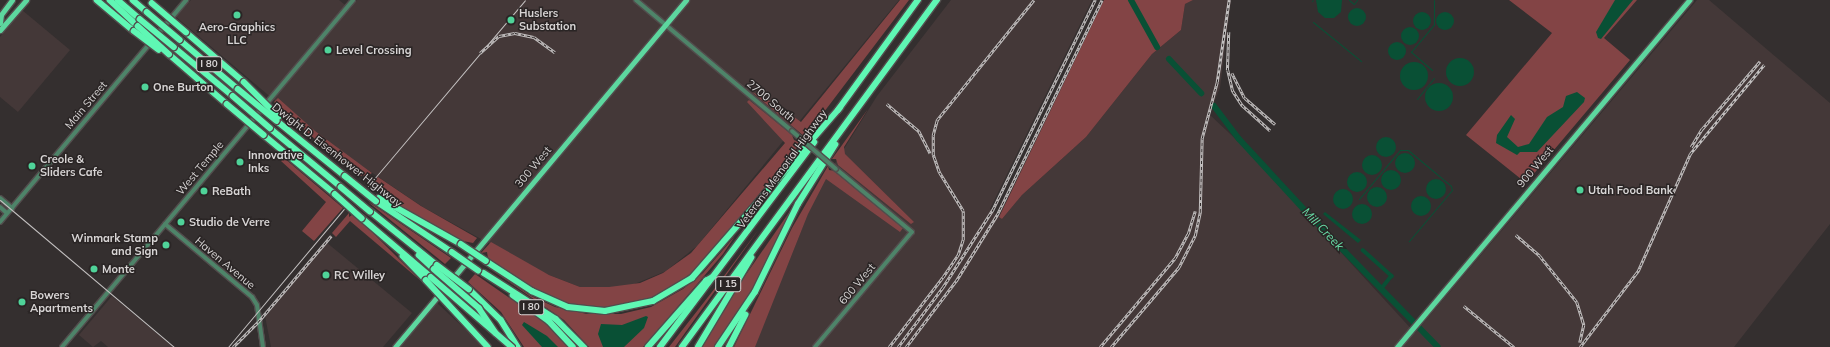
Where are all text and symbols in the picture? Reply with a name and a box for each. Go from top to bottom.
place label: Huslers Substation [519,7,576,33]
marker: Aero-Graphics LLC [232,10,242,20]
marker: Huslers Substation [506,15,516,25]
place label: Aero-Graphics LLC [199,21,275,47]
place label: Level Crossing [336,43,411,57]
marker: Level Crossing [323,45,333,55]
road number: I 80 [196,56,222,72]
street label: 2700 South [744,77,798,125]
street label: Main Street [62,78,110,132]
place label: One Burton [153,80,213,94]
marker: One Burton [140,82,150,92]
street label: Dwight D. Eisenhower Highway [269,100,405,210]
street label: Veterans Memorial Highway [734,107,830,231]
street label: West Temple [174,138,226,198]
street label: 300 West [512,144,554,190]
street label: 900 West [1514,144,1556,190]
place label: Innovative Inks [248,149,302,175]
place label: Creole & Sliders Cafe [40,153,103,179]
marker: Innovative Inks [235,157,245,167]
marker: Creole & Sliders Cafe [27,161,37,171]
place label: Utah Food Bank [1588,183,1673,197]
place label: ReBath [212,184,251,198]
marker: Utah Food Bank [1575,185,1585,195]
marker: ReBath [199,186,209,196]
water label: Mill Creek [1299,205,1347,253]
place label: Studio de Verre [189,215,270,229]
marker: Studio de Verre [176,217,186,227]
place label: Winmark Stamp and Sign [71,232,158,258]
street label: Haven Avenue [192,234,258,292]
marker: Winmark Stamp and Sign [161,240,171,250]
street label: 600 West [836,261,878,307]
place label: Monte [102,262,135,276]
marker: Monte [89,264,99,274]
place label: RC Willey [334,268,385,282]
marker: RC Willey [321,270,331,280]
road number: I 15 [715,276,741,292]
place label: Bowers Apartments [30,289,93,315]
marker: Bowers Apartments [17,297,27,307]
road number: I 80 [518,299,544,315]

